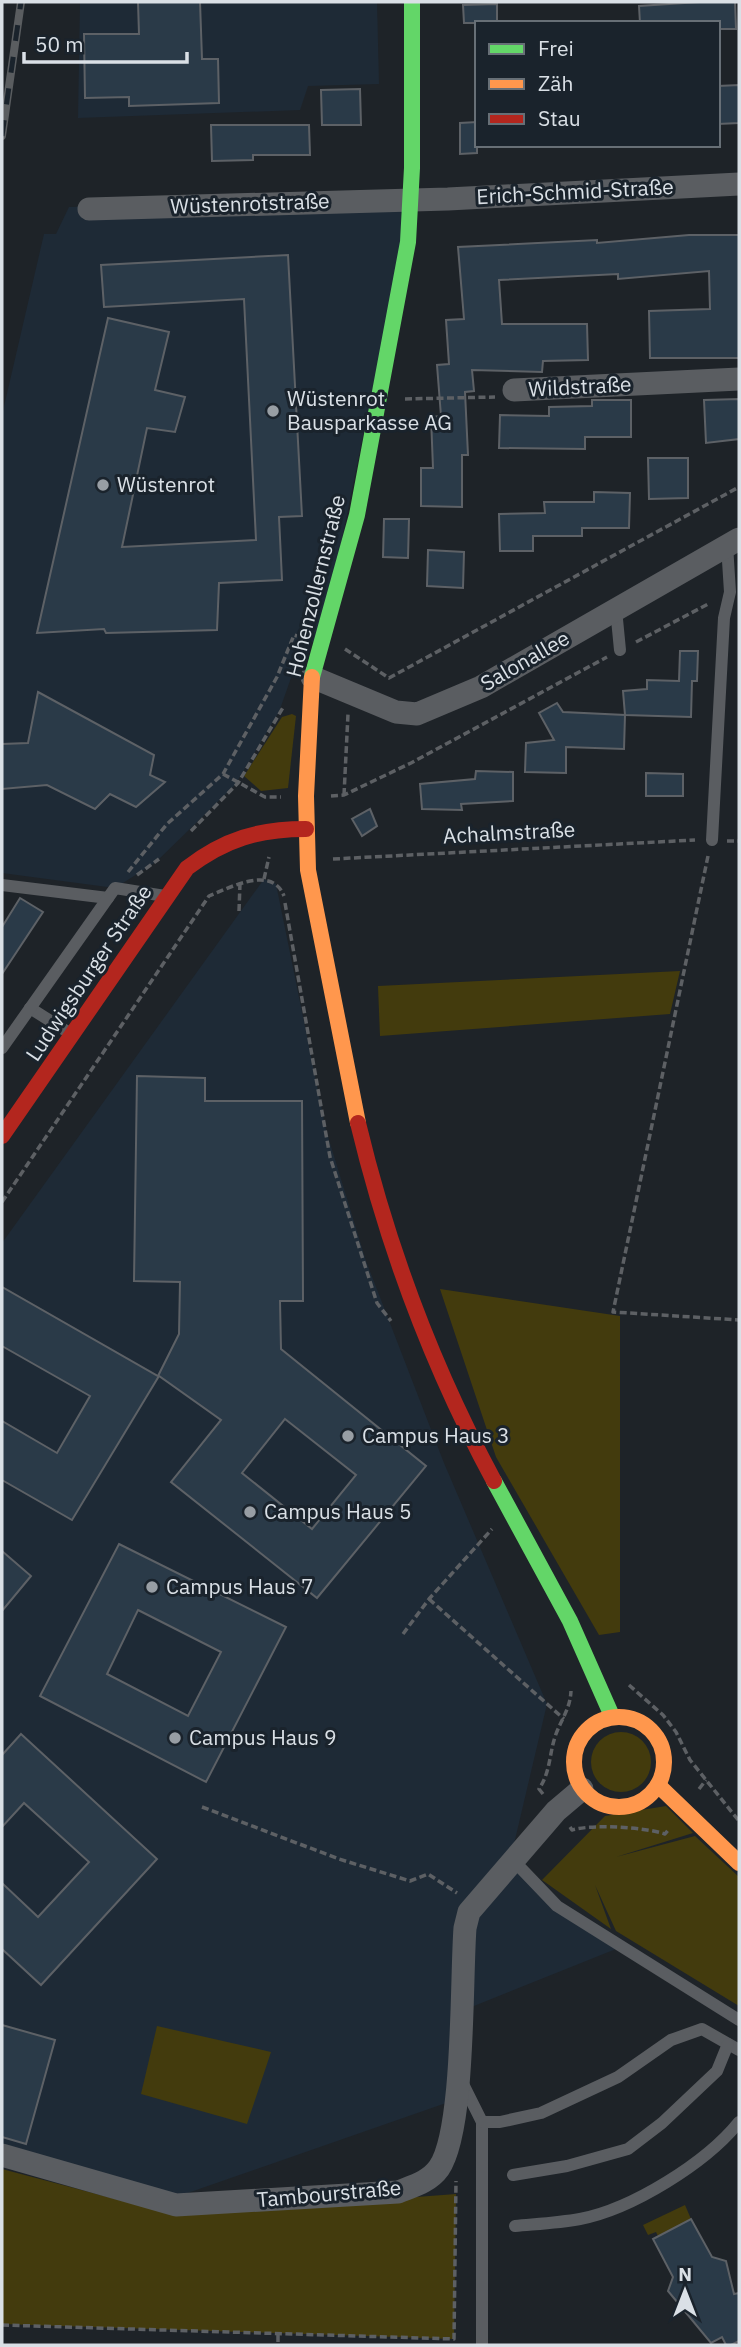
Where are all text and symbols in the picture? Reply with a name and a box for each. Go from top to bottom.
scale bar [24,21,187,65]
legend [475,21,720,147]
text: 50 m [35,30,84,58]
text: Frei [538,34,574,62]
text: Zäh [538,69,573,97]
text: Stau [538,104,581,132]
street label: Erich-Schmid-Straße [476,172,674,210]
street label: Wüstenrotstraße [170,186,330,220]
street label: Wildstraße [528,369,632,403]
place label: Wüstenrot Bausparkasse AG [287,384,452,436]
marker: Wüstenrot Bausparkasse AG [265,403,281,419]
place label: Wüstenrot [117,470,215,498]
marker: Wüstenrot [95,477,111,493]
street label: Hohenzollernstraße [279,492,351,680]
street label: Salonallee [475,623,574,697]
street label: Achalmstraße [442,815,576,849]
street label: Ludwigsburger Straße [19,879,158,1066]
place label: Campus Haus 3 [362,1421,510,1449]
marker: Campus Haus 3 [340,1428,356,1444]
place label: Campus Haus 5 [264,1497,412,1525]
marker: Campus Haus 5 [242,1504,258,1520]
place label: Campus Haus 7 [166,1572,314,1600]
marker: Campus Haus 7 [144,1579,160,1595]
place label: Campus Haus 9 [189,1723,337,1751]
marker: Campus Haus 9 [167,1730,183,1746]
street label: Tambourstraße [256,2173,402,2213]
north arrow [650,2256,720,2326]
text: N [678,2262,692,2286]

